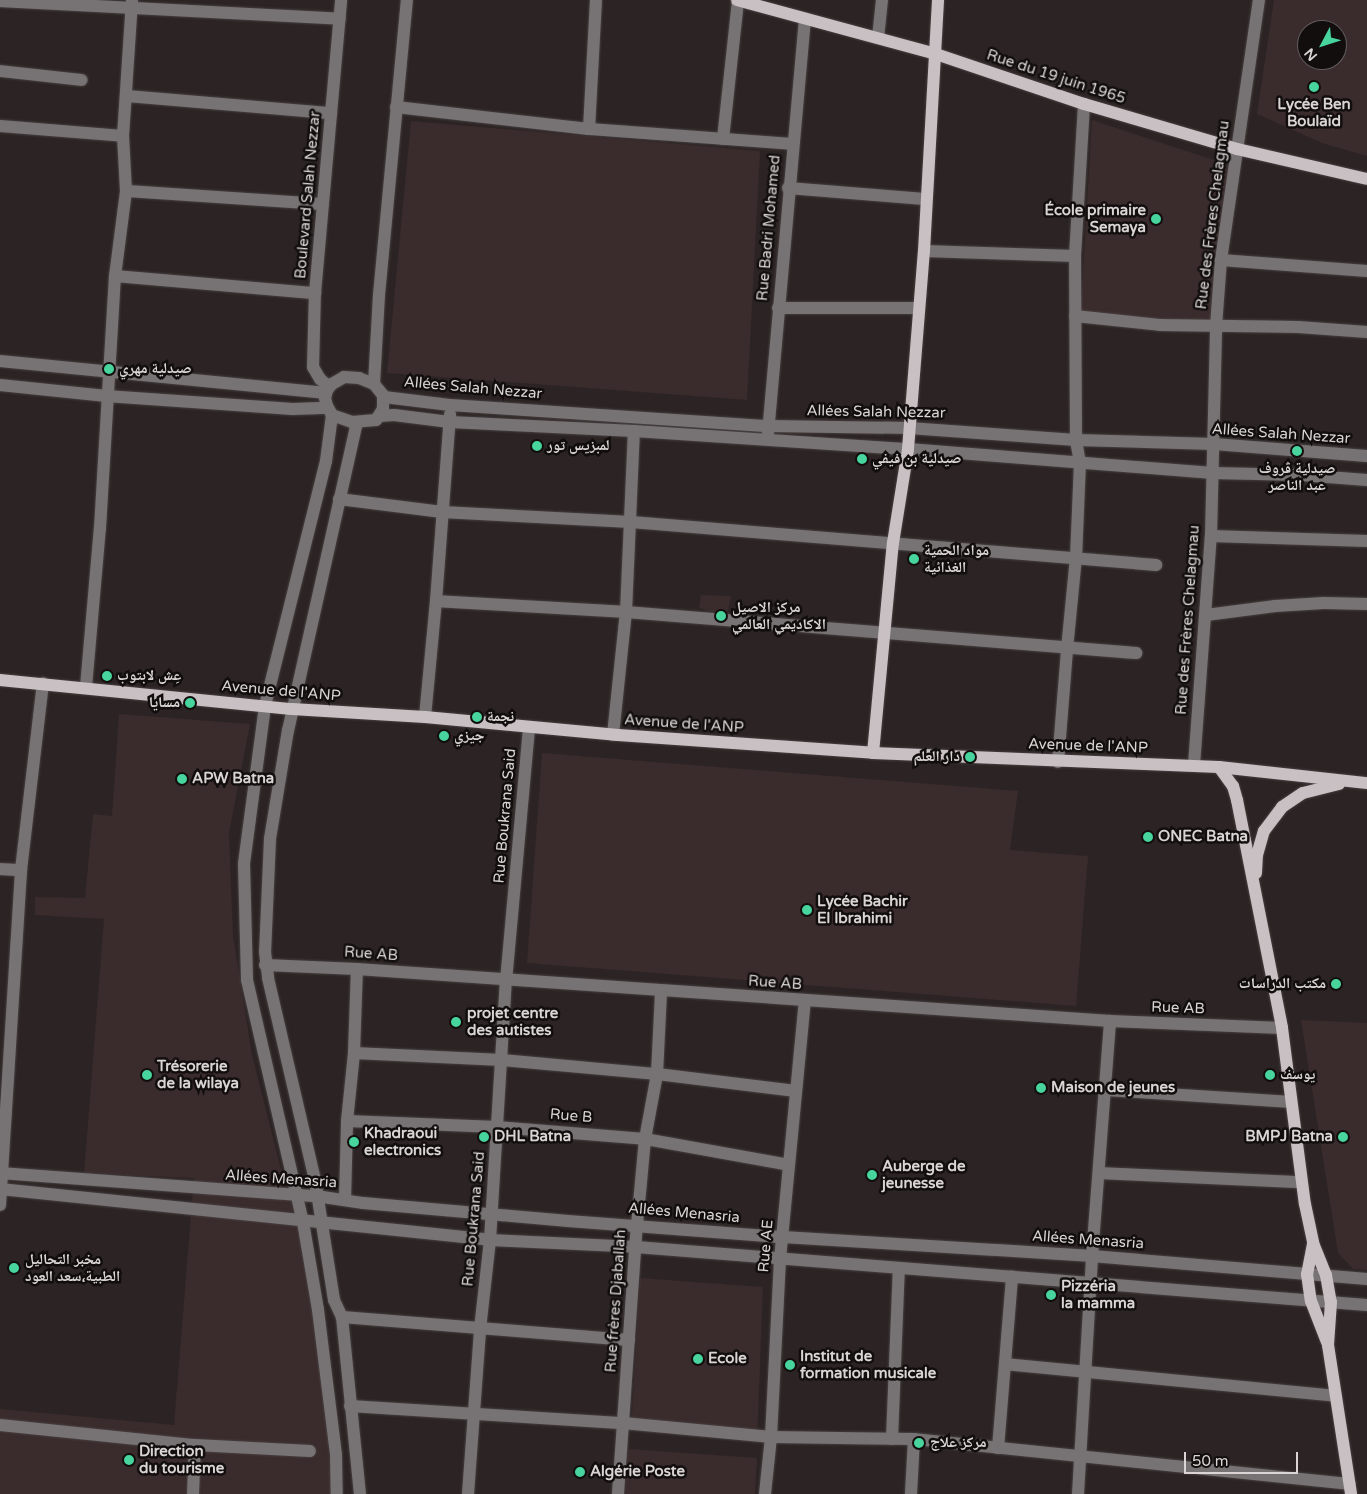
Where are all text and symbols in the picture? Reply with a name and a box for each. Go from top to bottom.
north arrow [1297,20,1347,70]
text: N [1301,45,1321,64]
street label: Rue du 19 juin 1965 [984,46,1128,108]
marker: Lycée Ben Boulaïd [1308,81,1320,93]
place label: Lycée Ben Boulaïd [1277,95,1351,130]
street label: Boulevard Salah Nezzar [292,110,324,280]
street label: Rue des Frères Chelagmau [1192,120,1234,310]
street label: Rue Badri Mohamed [754,154,784,302]
place label: École primaire Semaya [1045,201,1146,236]
marker: École primaire Semaya [1150,213,1162,225]
place label: صيدلية مهري [119,360,192,378]
marker: صيدلية مهري [103,363,115,375]
street label: Allées Salah Nezzar [403,373,543,403]
street label: Allées Salah Nezzar [806,402,946,422]
street label: Allées Salah Nezzar [1211,420,1351,448]
place label: لمبزيس تور [547,437,610,455]
marker: لمبزيس تور [531,440,543,452]
marker: صيدلية ڨروف عبد الناصر [1291,445,1303,457]
place label: صيدلية بن فيفي [872,450,961,468]
marker: صيدلية بن فيفي [856,453,868,465]
place label: صيدلية ڨروف عبد الناصر [1259,459,1335,494]
street label: Rue des Frères Chelagmau [1172,525,1204,715]
place label: مواد الحمية الغذائية [924,541,989,576]
marker: مواد الحمية الغذائية [908,553,920,565]
place label: مركز الاصيل الاكاديمي العالمي [732,598,826,633]
marker: مركز الاصيل الاكاديمي العالمي [714,609,728,623]
place label: عِش لابتوب [117,667,181,685]
marker: عِش لابتوب [101,670,113,682]
street label: Avenue de l'ANP [221,677,341,705]
place label: مسايا [149,694,180,712]
marker: مسايا [184,697,196,709]
place label: نجمة [487,708,514,726]
marker: نجمة [471,711,483,723]
street label: Avenue de l'ANP [624,711,744,737]
place label: جيزي [454,727,485,745]
marker: جيزي [438,730,450,742]
street label: Avenue de l'ANP [1028,735,1148,757]
street label: Rue Boukrana Said [490,748,520,884]
place label: دار العلم [913,748,960,766]
marker: دار العلم [964,751,976,763]
place label: APW Batna [192,770,274,788]
marker: APW Batna [176,773,188,785]
place label: ONEC Batna [1158,828,1248,846]
marker: ONEC Batna [1142,831,1154,843]
place label: Lycée Bachir El Ibrahimi [817,892,908,927]
marker: Lycée Bachir El Ibrahimi [801,904,813,916]
street label: Rue AB [344,943,398,965]
street label: Rue AB [748,972,802,994]
place label: مكتب الدراسات [1239,975,1326,993]
marker: مكتب الدراسات [1330,978,1342,990]
street label: Rue AB [1151,998,1205,1018]
place label: projet centre des autistes [467,1004,558,1039]
marker: projet centre des autistes [449,1015,463,1029]
place label: Trésorerie de la wilaya [157,1057,239,1092]
place label: يوسف [1280,1066,1315,1084]
marker: Trésorerie de la wilaya [141,1069,153,1081]
marker: يوسف [1264,1069,1276,1081]
place label: Maison de jeunes [1051,1079,1175,1097]
marker: Maison de jeunes [1035,1082,1047,1094]
street label: Rue B [549,1105,593,1127]
place label: Khadraoui electronics [364,1124,441,1159]
place label: DHL Batna [494,1128,571,1146]
place label: BMPJ Batna [1245,1128,1333,1146]
marker: DHL Batna [478,1131,490,1143]
marker: BMPJ Batna [1337,1131,1349,1143]
marker: Khadraoui electronics [348,1136,360,1148]
street label: Rue Boukrana Said [459,1151,489,1287]
place label: Auberge de jeunesse [882,1157,965,1192]
street label: Allées Menasria [224,1166,338,1192]
marker: Auberge de jeunesse [866,1169,878,1181]
street label: Allées Menasria [627,1199,741,1227]
street label: Rue AE [755,1219,777,1273]
street label: Allées Menasria [1031,1227,1145,1253]
street label: Rue frères Djaballah [602,1229,630,1373]
place label: مخبر التحاليل الطبية،سعد العود [25,1250,120,1285]
marker: مخبر التحاليل الطبية،سعد العود [7,1261,21,1275]
place label: Pizzéria la mamma [1061,1277,1135,1312]
marker: Pizzéria la mamma [1045,1289,1057,1301]
place label: Institut de formation musicale [800,1347,936,1382]
place label: Ecole [708,1350,747,1368]
marker: Ecole [692,1353,704,1365]
marker: Institut de formation musicale [784,1359,796,1371]
place label: مركز علاج [930,1434,987,1452]
marker: مركز علاج [912,1436,926,1450]
place label: Direction du tourisme [139,1442,224,1477]
scale bar [1187,1442,1301,1474]
text: 50 m [1192,1452,1229,1470]
marker: Direction du tourisme [123,1454,135,1466]
place label: Algérie Poste [590,1463,685,1481]
marker: Algérie Poste [574,1466,586,1478]

